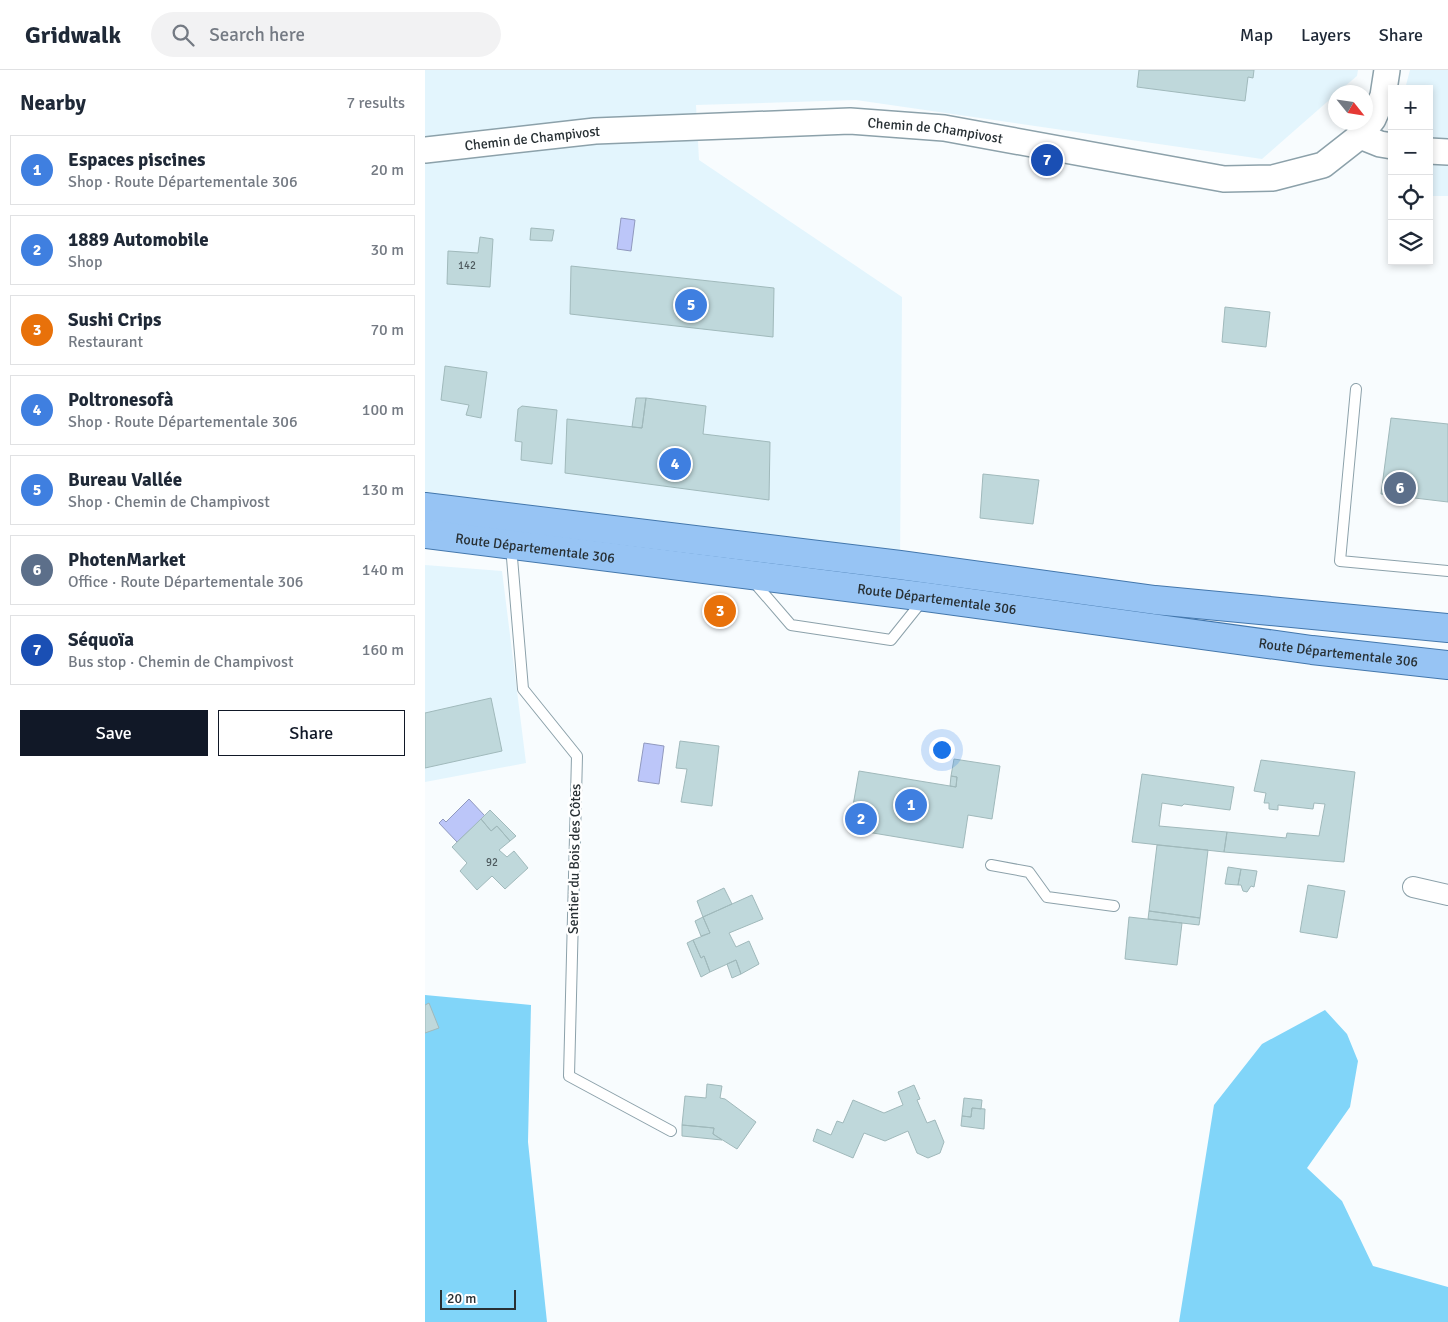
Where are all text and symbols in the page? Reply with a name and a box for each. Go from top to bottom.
search box [151,12,501,57]
text: Gridwalk [25,20,121,50]
icon: search [169,21,197,49]
text: Search here [209,23,305,47]
text: Map [1240,24,1273,46]
text: Layers [1301,24,1351,46]
text: Share [1379,24,1423,46]
north arrow [1328,85,1373,130]
map controls [1388,85,1433,265]
button: + [1388,85,1433,130]
text: Nearby [20,90,86,116]
text: 7 results [346,93,405,113]
street label: Chemin de Champivost [867,114,1004,148]
street label: Chemin de Champivost [464,123,601,155]
button: − [1388,130,1433,175]
pin: 7 [1031,141,1063,179]
text: Espaces piscines [68,148,206,172]
text: 1 [33,160,41,180]
text: 20 m [370,160,404,180]
text: Shop · Route Départementale 306 [68,172,298,192]
button: locate [1388,175,1433,220]
button: layers [1388,220,1433,265]
text: 1889 Automobile [68,228,209,252]
text: 2 [33,240,41,260]
text: 30 m [370,240,404,260]
text: Shop [68,252,102,272]
house number: 142 [458,259,476,272]
pin: 5 [675,286,707,324]
text: Sushi Crips [68,308,161,332]
text: 3 [33,320,41,340]
text: 70 m [370,320,404,340]
text: Restaurant [68,332,143,352]
text: Poltronesofà [68,388,173,412]
text: 4 [33,400,41,420]
text: 100 m [362,400,404,420]
text: Shop · Route Départementale 306 [68,412,298,432]
pin: 4 [659,445,691,483]
text: Bureau Vallée [68,468,182,492]
pin: 6 [1384,469,1416,507]
text: 5 [33,480,41,500]
text: 130 m [362,480,404,500]
text: Shop · Chemin de Champivost [68,492,270,512]
street label: Route Départementale 306 [454,530,616,567]
text: PhotenMarket [68,548,186,572]
text: 6 [33,560,41,580]
text: 140 m [362,560,404,580]
text: Office · Route Départementale 306 [68,572,303,592]
street label: Route Départementale 306 [856,580,1018,618]
pin: 3 [704,592,736,630]
text: Séquoïa [68,628,134,652]
street label: Route Départementale 306 [1257,635,1419,671]
text: 7 [33,640,41,660]
text: 160 m [362,640,404,660]
text: Bus stop · Chemin de Champivost [68,652,294,672]
button: Save [20,710,208,756]
button: Share [218,710,405,756]
your location [929,737,955,763]
street label: Sentier du Bois des Côtes [565,784,584,934]
pin: 1 [895,786,927,824]
pin: 2 [845,800,877,838]
house number: 92 [486,856,498,869]
scale bar [440,1287,516,1310]
text: 20 m [447,1290,476,1307]

